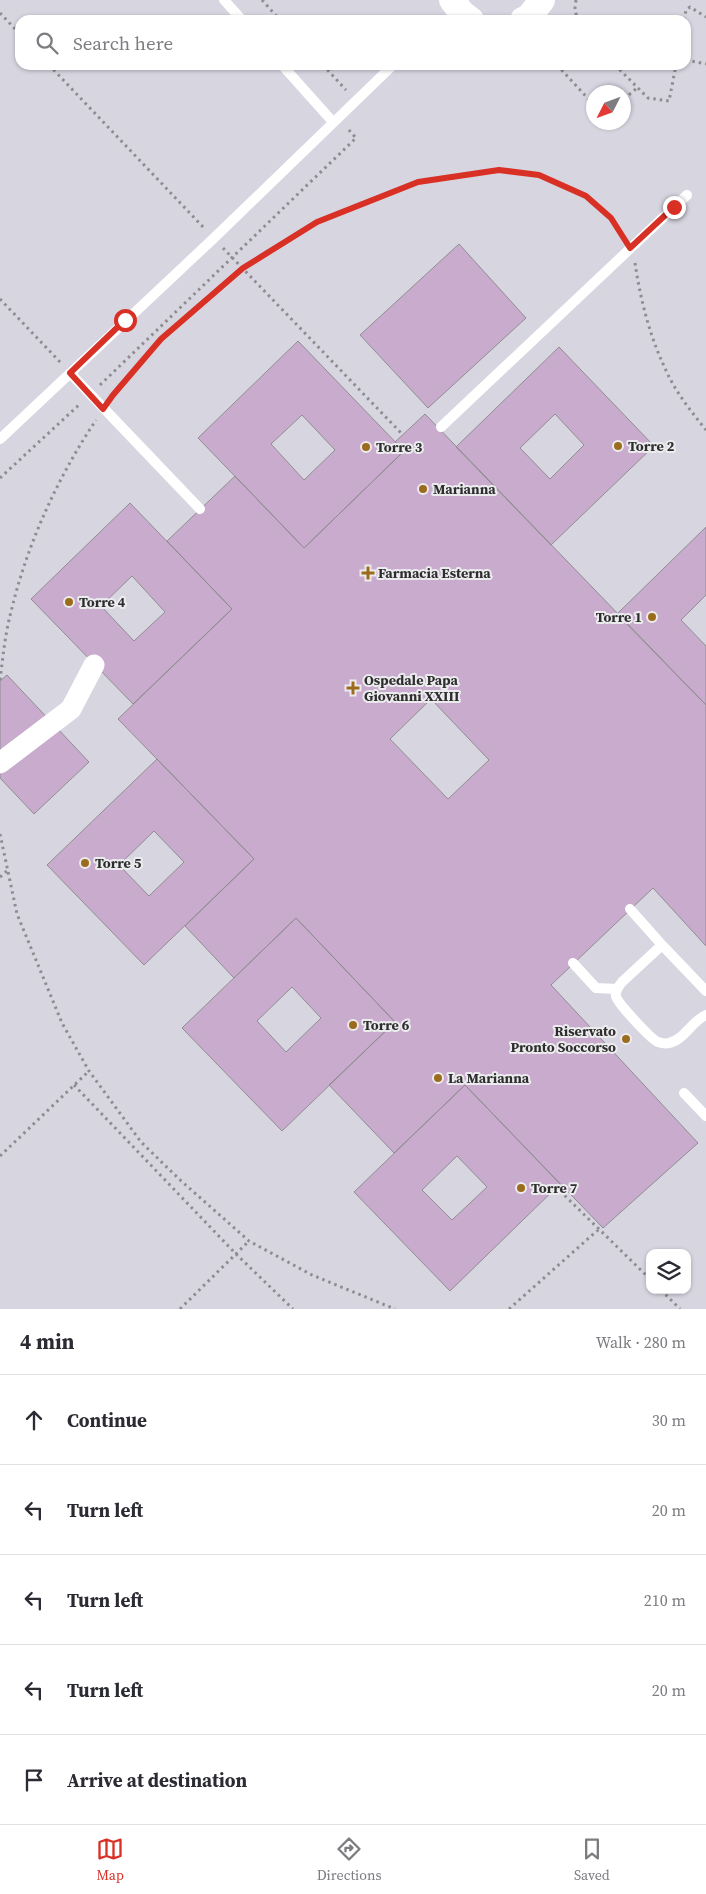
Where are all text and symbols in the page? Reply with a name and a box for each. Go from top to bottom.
search box [15,15,691,70]
icon: search [33,29,61,57]
text: Search here [73,30,173,56]
north arrow [586,85,631,130]
route end [663,196,686,219]
route start [114,309,137,332]
place label: Torre 2 [628,436,675,456]
place label: Torre 3 [376,437,423,457]
marker: Torre 2 [612,440,624,452]
marker: Torre 3 [360,441,372,453]
place label: Marianna [433,479,496,499]
marker: Marianna [417,483,429,495]
place label: Farmacia Esterna [378,563,491,583]
marker: Farmacia Esterna [362,567,374,579]
place label: Torre 4 [79,592,126,612]
marker: Torre 4 [63,596,75,608]
place label: Torre 1 [596,607,642,627]
marker: Torre 1 [646,611,658,623]
place label: Ospedale Papa Giovanni XXIII [364,670,459,706]
marker: Ospedale Papa Giovanni XXIII [346,681,360,695]
place label: Torre 5 [95,853,142,873]
marker: Torre 5 [79,857,91,869]
place label: Torre 6 [363,1015,410,1035]
marker: Torre 6 [347,1019,359,1031]
place label: Riservato Pronto Soccorso [511,1021,616,1057]
marker: Riservato Pronto Soccorso [620,1033,632,1045]
place label: La Marianna [448,1068,530,1088]
marker: La Marianna [432,1072,444,1084]
place label: Torre 7 [531,1178,578,1198]
marker: Torre 7 [515,1182,527,1194]
map controls [646,1249,691,1294]
button: layers [646,1249,691,1294]
text: 4 min [20,1327,75,1356]
text: Walk · 280 m [596,1331,686,1353]
icon: ahead [20,1406,48,1434]
text: Continue [67,1407,147,1433]
text: 30 m [652,1409,686,1431]
icon: left [20,1496,48,1524]
text: Turn left [67,1497,143,1523]
text: 20 m [652,1499,686,1521]
icon: left [20,1586,48,1614]
text: Turn left [67,1587,143,1613]
text: 210 m [644,1589,686,1611]
icon: left [20,1676,48,1704]
text: Turn left [67,1677,143,1703]
text: 20 m [652,1679,686,1701]
icon: arrive [20,1766,48,1794]
text: Arrive at destination [67,1767,247,1793]
tab: Map [96,1835,124,1885]
tab: Directions [317,1835,381,1885]
tab: Saved [574,1835,610,1885]

